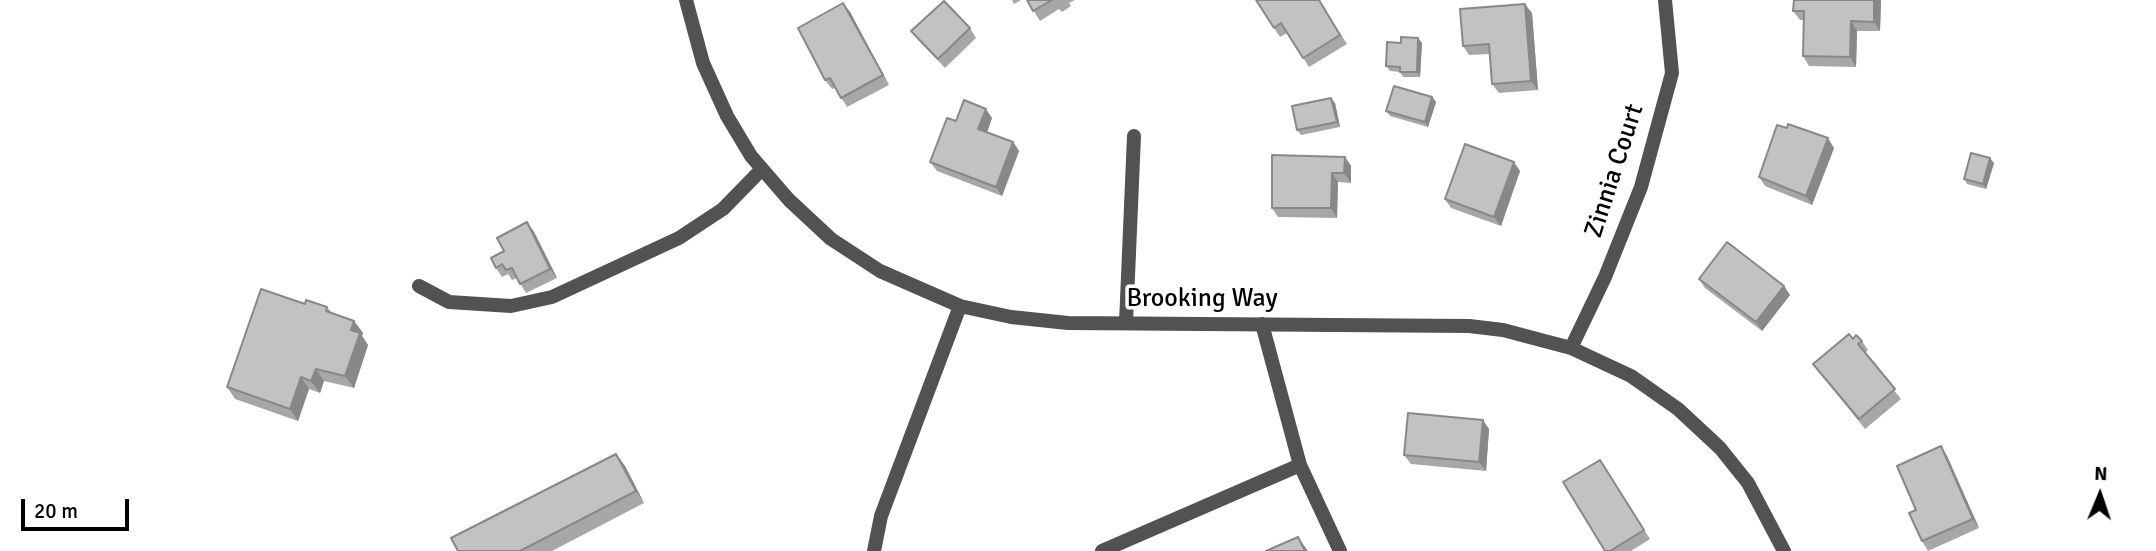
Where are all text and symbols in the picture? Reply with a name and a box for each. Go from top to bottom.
street label: Zinnia Court [1579,100,1651,242]
street label: Brooking Way [1126,283,1278,315]
north arrow [2065,460,2135,530]
text: N [2094,462,2108,486]
scale bar [24,484,133,528]
text: 20 m [34,498,78,524]

